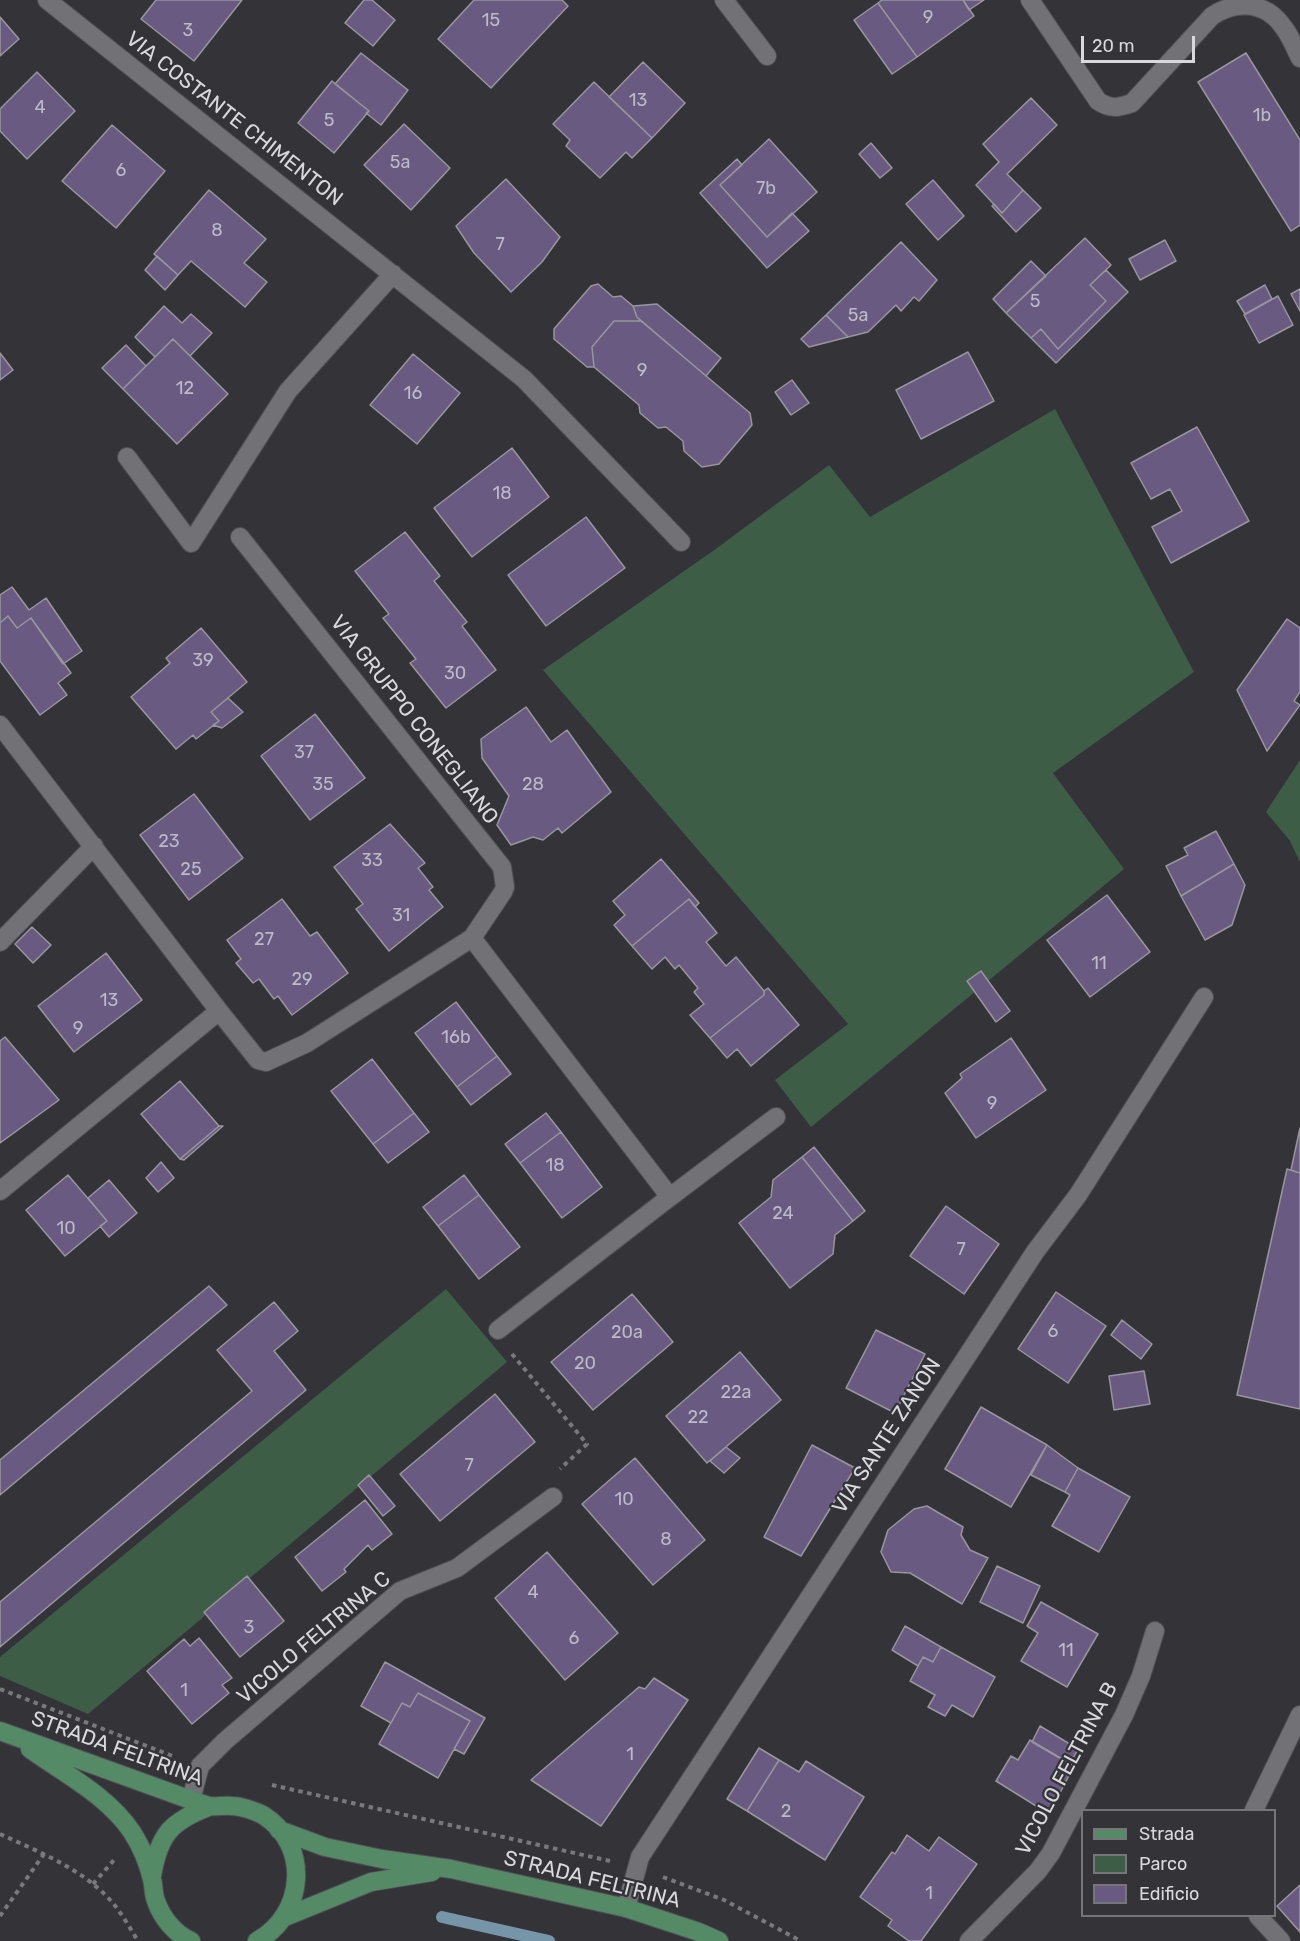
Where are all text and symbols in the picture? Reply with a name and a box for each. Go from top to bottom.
house number: 9 [923,7,933,29]
house number: 15 [482,10,500,32]
house number: 3 [183,20,193,42]
scale bar [1084,24,1198,62]
street label: VIA COSTANTE CHIMENTON [120,26,348,212]
text: 20 m [1092,35,1134,57]
house number: 13 [629,90,647,112]
house number: 4 [34,97,46,119]
house number: 1b [1253,105,1271,127]
house number: 5 [324,110,334,132]
house number: 5a [390,152,410,174]
house number: 6 [116,160,126,182]
house number: 7b [756,178,776,200]
house number: 8 [211,220,223,242]
house number: 7 [495,234,505,256]
house number: 5 [1030,291,1040,313]
house number: 5a [848,305,868,327]
house number: 9 [637,360,647,382]
house number: 12 [176,378,194,400]
house number: 16 [404,383,422,405]
house number: 18 [492,483,512,505]
street label: VIA GRUPPO CONEGLIANO [325,611,503,829]
house number: 39 [192,650,214,672]
house number: 30 [444,663,466,685]
house number: 37 [294,742,314,764]
house number: 35 [312,774,334,796]
house number: 28 [522,774,544,796]
house number: 23 [158,831,180,853]
house number: 33 [361,850,383,872]
house number: 25 [180,859,202,881]
house number: 31 [392,905,410,927]
house number: 27 [254,929,274,951]
house number: 11 [1091,953,1107,975]
house number: 29 [291,969,313,991]
house number: 13 [100,990,118,1012]
house number: 9 [73,1018,83,1040]
house number: 16b [441,1027,471,1049]
house number: 9 [987,1093,997,1115]
house number: 18 [545,1155,565,1177]
house number: 24 [772,1203,794,1225]
house number: 10 [56,1218,76,1240]
house number: 7 [956,1239,966,1261]
house number: 6 [1048,1321,1058,1343]
house number: 20a [611,1322,643,1344]
house number: 20 [574,1353,596,1375]
street label: VIA SANTE ZANON [827,1354,947,1518]
house number: 22a [720,1382,752,1404]
house number: 22 [687,1407,709,1429]
house number: 7 [464,1455,474,1477]
house number: 10 [614,1489,634,1511]
house number: 8 [660,1529,672,1551]
street label: VICOLO FELTRINA C [232,1567,396,1709]
house number: 4 [527,1582,539,1604]
house number: 3 [244,1617,254,1639]
house number: 6 [569,1628,579,1650]
house number: 11 [1058,1640,1074,1662]
street label: VICOLO FELTRINA B [1011,1678,1123,1860]
house number: 1 [180,1680,188,1702]
street label: STRADA FELTRINA [28,1706,206,1792]
house number: 1 [626,1744,634,1766]
house number: 2 [781,1801,791,1823]
legend [1081,1809,1276,1917]
text: Strada [1139,1823,1195,1845]
street label: STRADA FELTRINA [501,1846,683,1914]
text: Parco [1139,1853,1187,1875]
house number: 1 [925,1883,933,1905]
text: Edificio [1139,1883,1199,1905]

